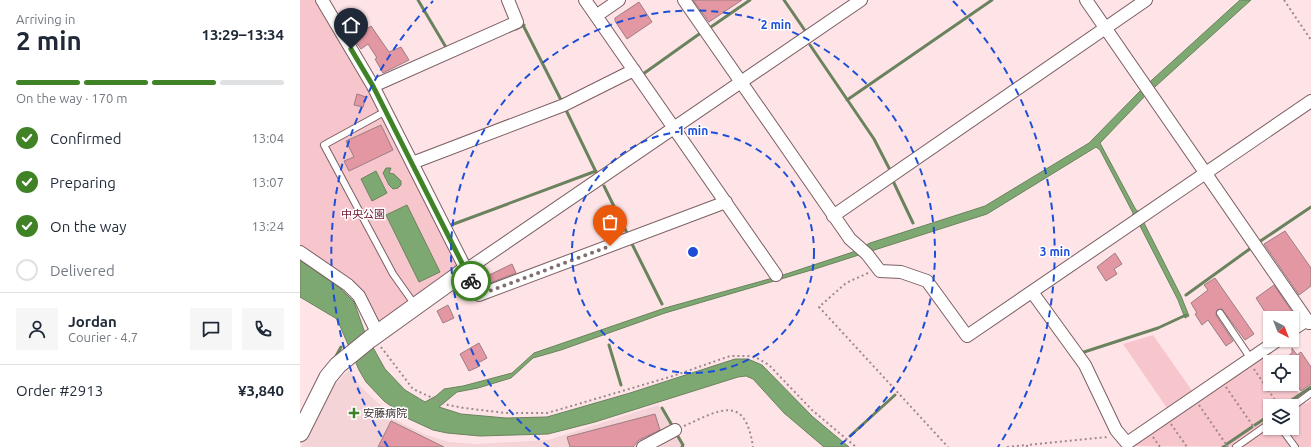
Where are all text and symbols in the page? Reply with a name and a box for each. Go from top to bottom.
pin [334,8,368,49]
text: Arriving in [16,12,75,26]
icon: home [340,14,362,36]
text: 2 min [761,18,791,31]
text: 2 min [16,26,82,55]
text: 13:29–13:34 [201,26,284,43]
text: On the way · 170 m [16,91,128,105]
text: 1 min [678,124,708,137]
icon: check [16,127,38,149]
text: Confirmed [50,130,122,147]
text: 13:04 [251,131,284,145]
icon: check [16,171,38,193]
text: Preparing [50,174,116,191]
text: 13:07 [251,175,284,189]
pin [593,205,627,246]
park label: 中央公園 [341,208,385,220]
icon: bag [599,211,621,233]
icon: check [16,215,38,237]
text: On the way [50,218,126,235]
text: 13:24 [251,219,284,233]
centre of rings [686,245,700,259]
text: 3 min [1040,245,1070,258]
courier [451,261,491,301]
text: Delivered [50,262,115,279]
icon: bike [460,270,482,292]
button: person [16,308,58,350]
button: chat [190,308,232,350]
button: phone [242,308,284,350]
north arrow [1263,311,1299,347]
map controls [1263,311,1299,435]
text: Jordan [68,313,117,330]
text: Courier · 4.7 [68,330,138,344]
button: locate [1263,355,1299,391]
text: Order #2913 [16,382,103,399]
text: ¥3,840 [238,382,284,399]
button: layers [1263,399,1299,435]
marker: 安藤病院 [348,407,360,419]
place label: 安藤病院 [363,407,407,419]

